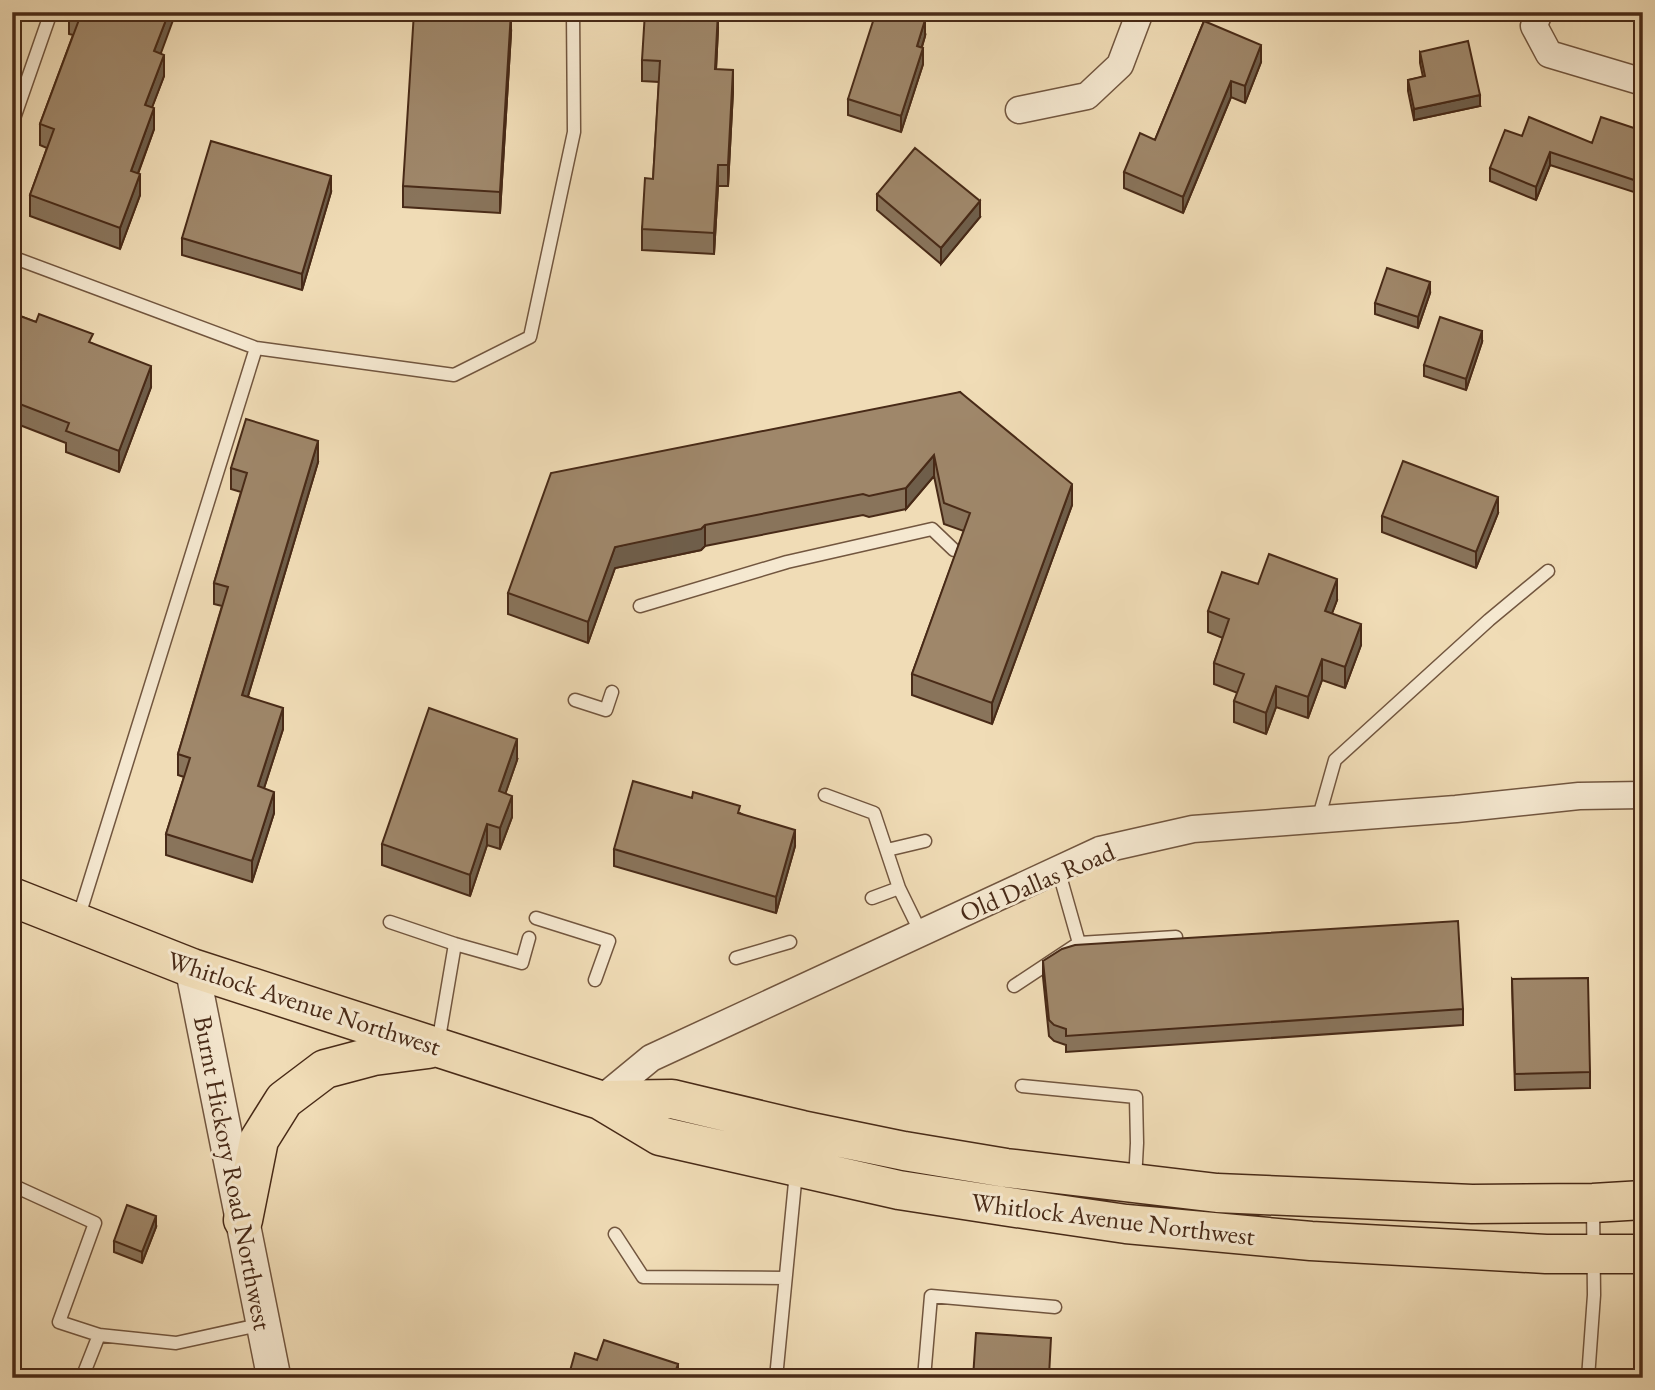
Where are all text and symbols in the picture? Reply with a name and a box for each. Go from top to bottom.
street label: Old Dallas Road [954,834,1120,930]
street label: Whitlock Avenue Northwest [163,943,445,1063]
street label: Burnt Hickory Road Northwest [186,1013,280,1333]
street label: Whitlock Avenue Northwest [969,1185,1257,1253]

